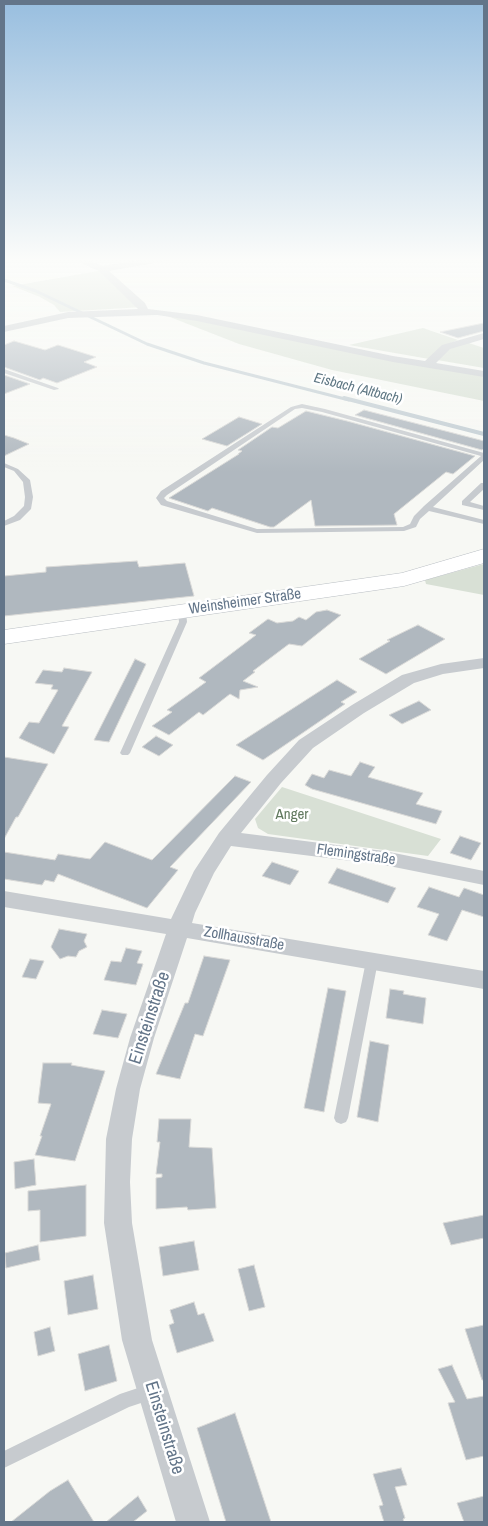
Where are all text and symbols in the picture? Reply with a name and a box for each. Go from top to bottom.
water label: Eisbach (Altbach) [312,370,404,408]
street label: Weinsheimer Straße [188,585,302,619]
park label: Anger [276,806,308,824]
street label: Flemingstraße [315,841,397,869]
street label: Zollhausstraße [202,923,286,955]
street label: Einsteinstraße [125,969,175,1067]
street label: Einsteinstraße [140,1379,188,1477]

